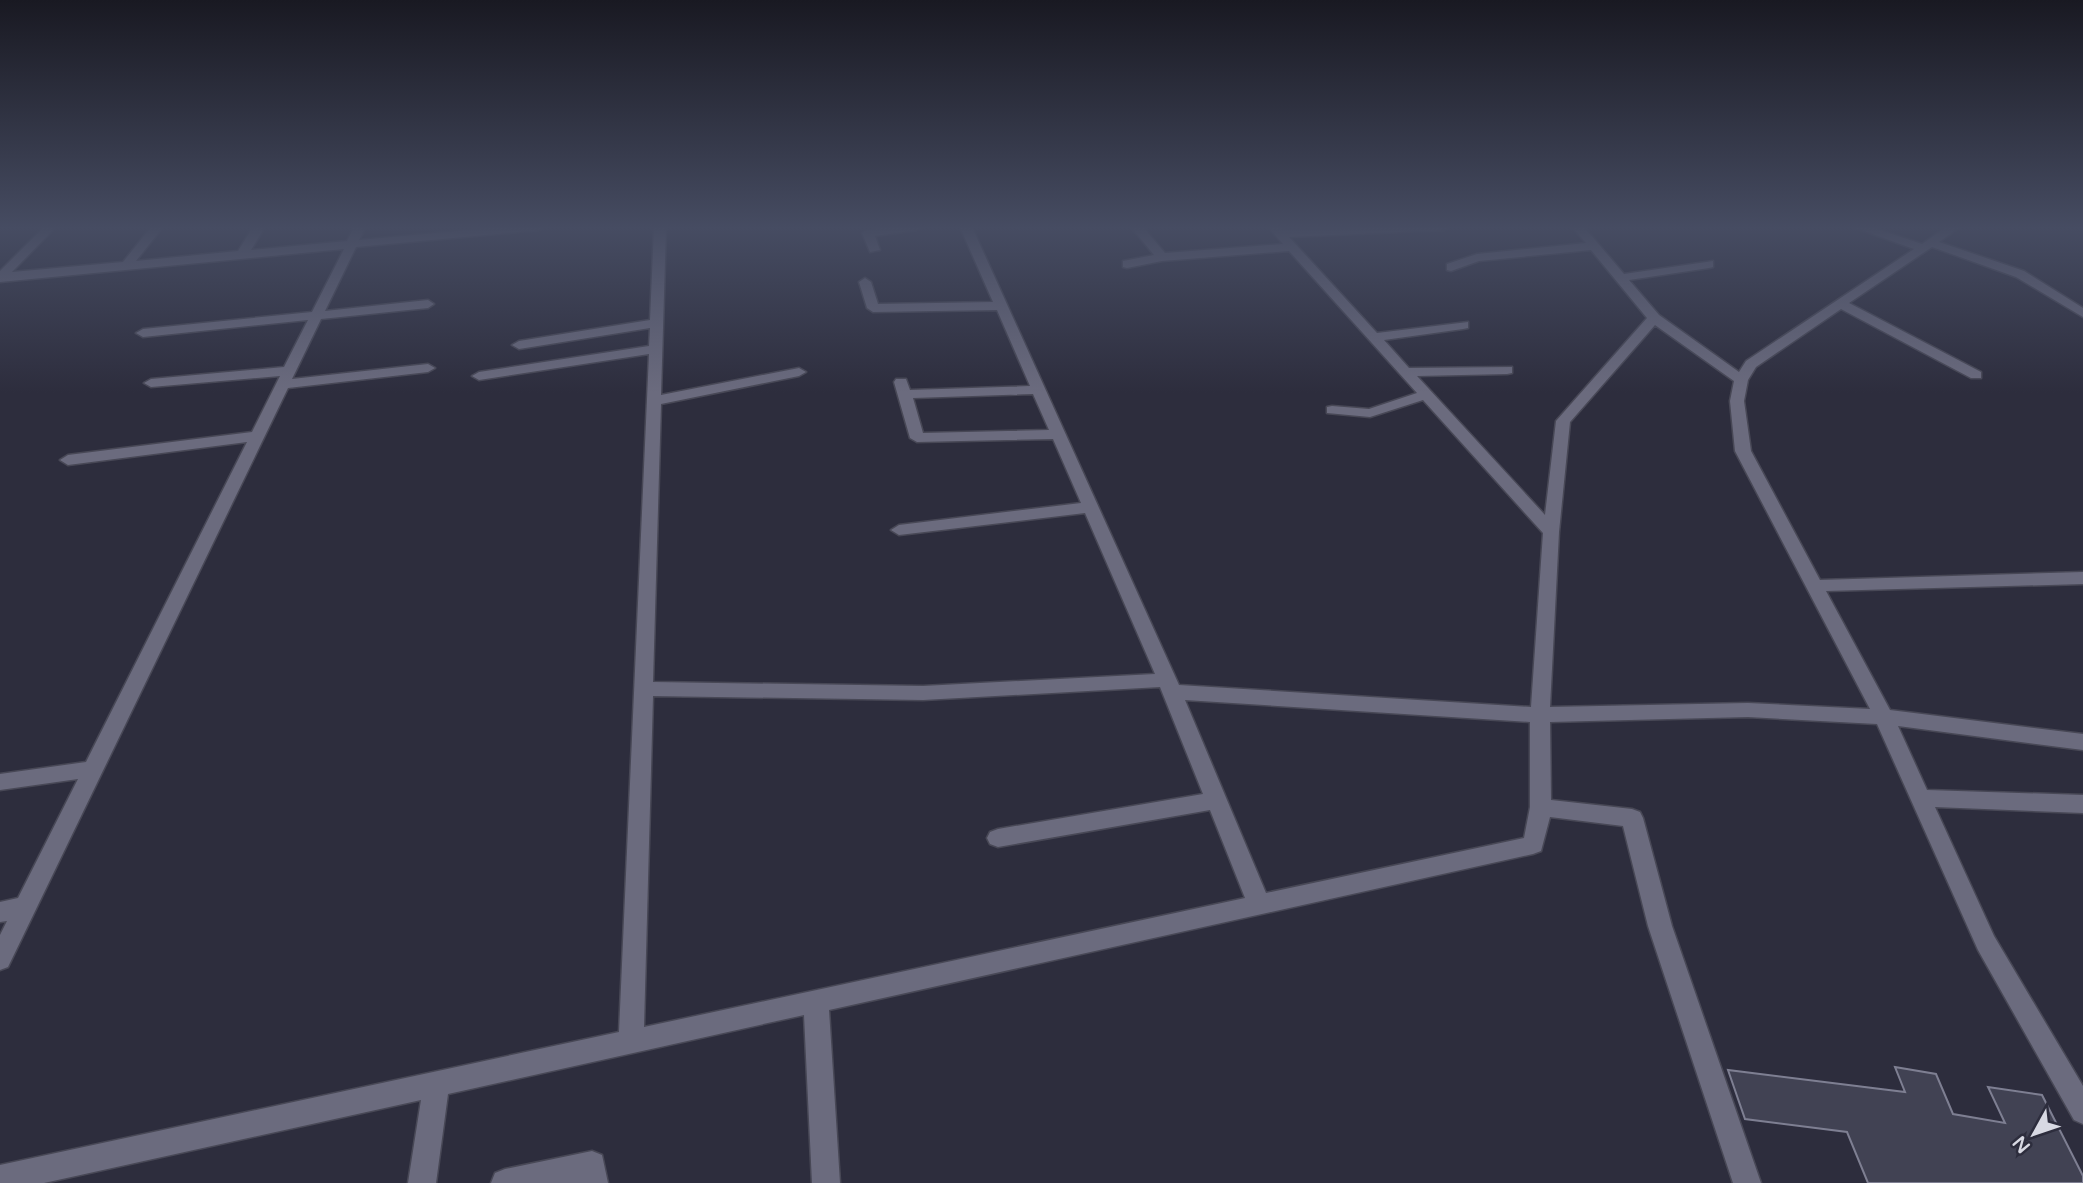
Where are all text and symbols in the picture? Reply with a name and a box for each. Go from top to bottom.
north arrow [1999,1099,2069,1169]
text: N [2008,1131,2035,1157]

